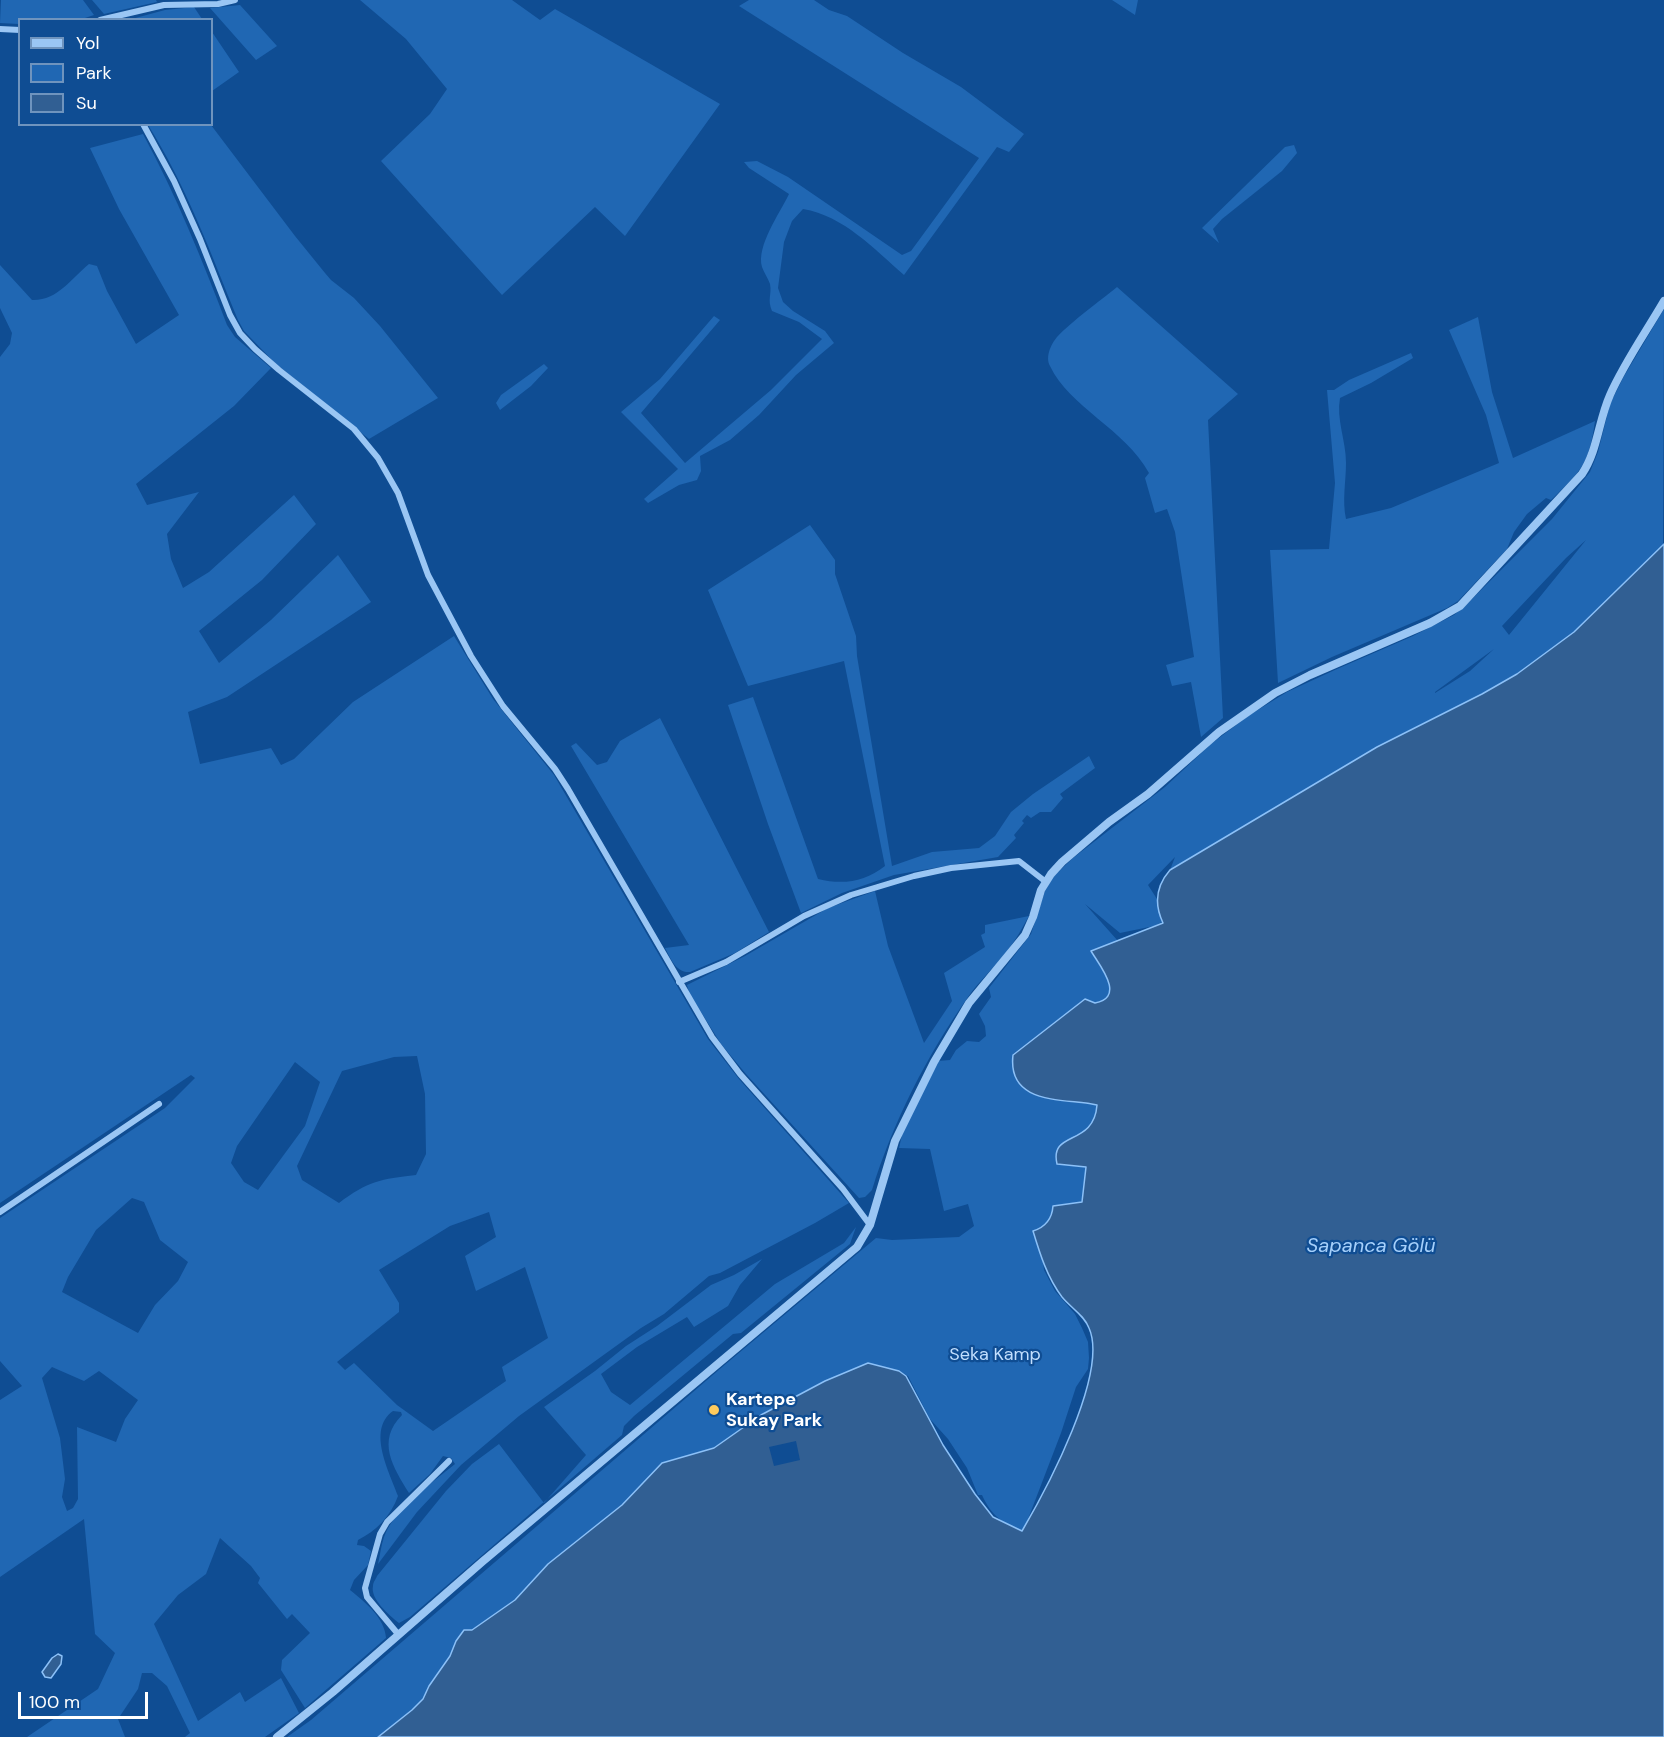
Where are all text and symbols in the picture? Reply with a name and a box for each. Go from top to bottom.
legend [18,18,213,126]
text: Yol [76,31,100,55]
text: Park [76,61,112,85]
text: Su [76,91,97,115]
water label: Sapanca Gölü [1307,1235,1435,1259]
park label: Seka Kamp [949,1344,1041,1366]
place label: Kartepe Sukay Park [726,1389,822,1432]
marker: Kartepe Sukay Park [707,1403,721,1417]
scale bar [21,1680,152,1718]
text: 100 m [29,1690,80,1714]

